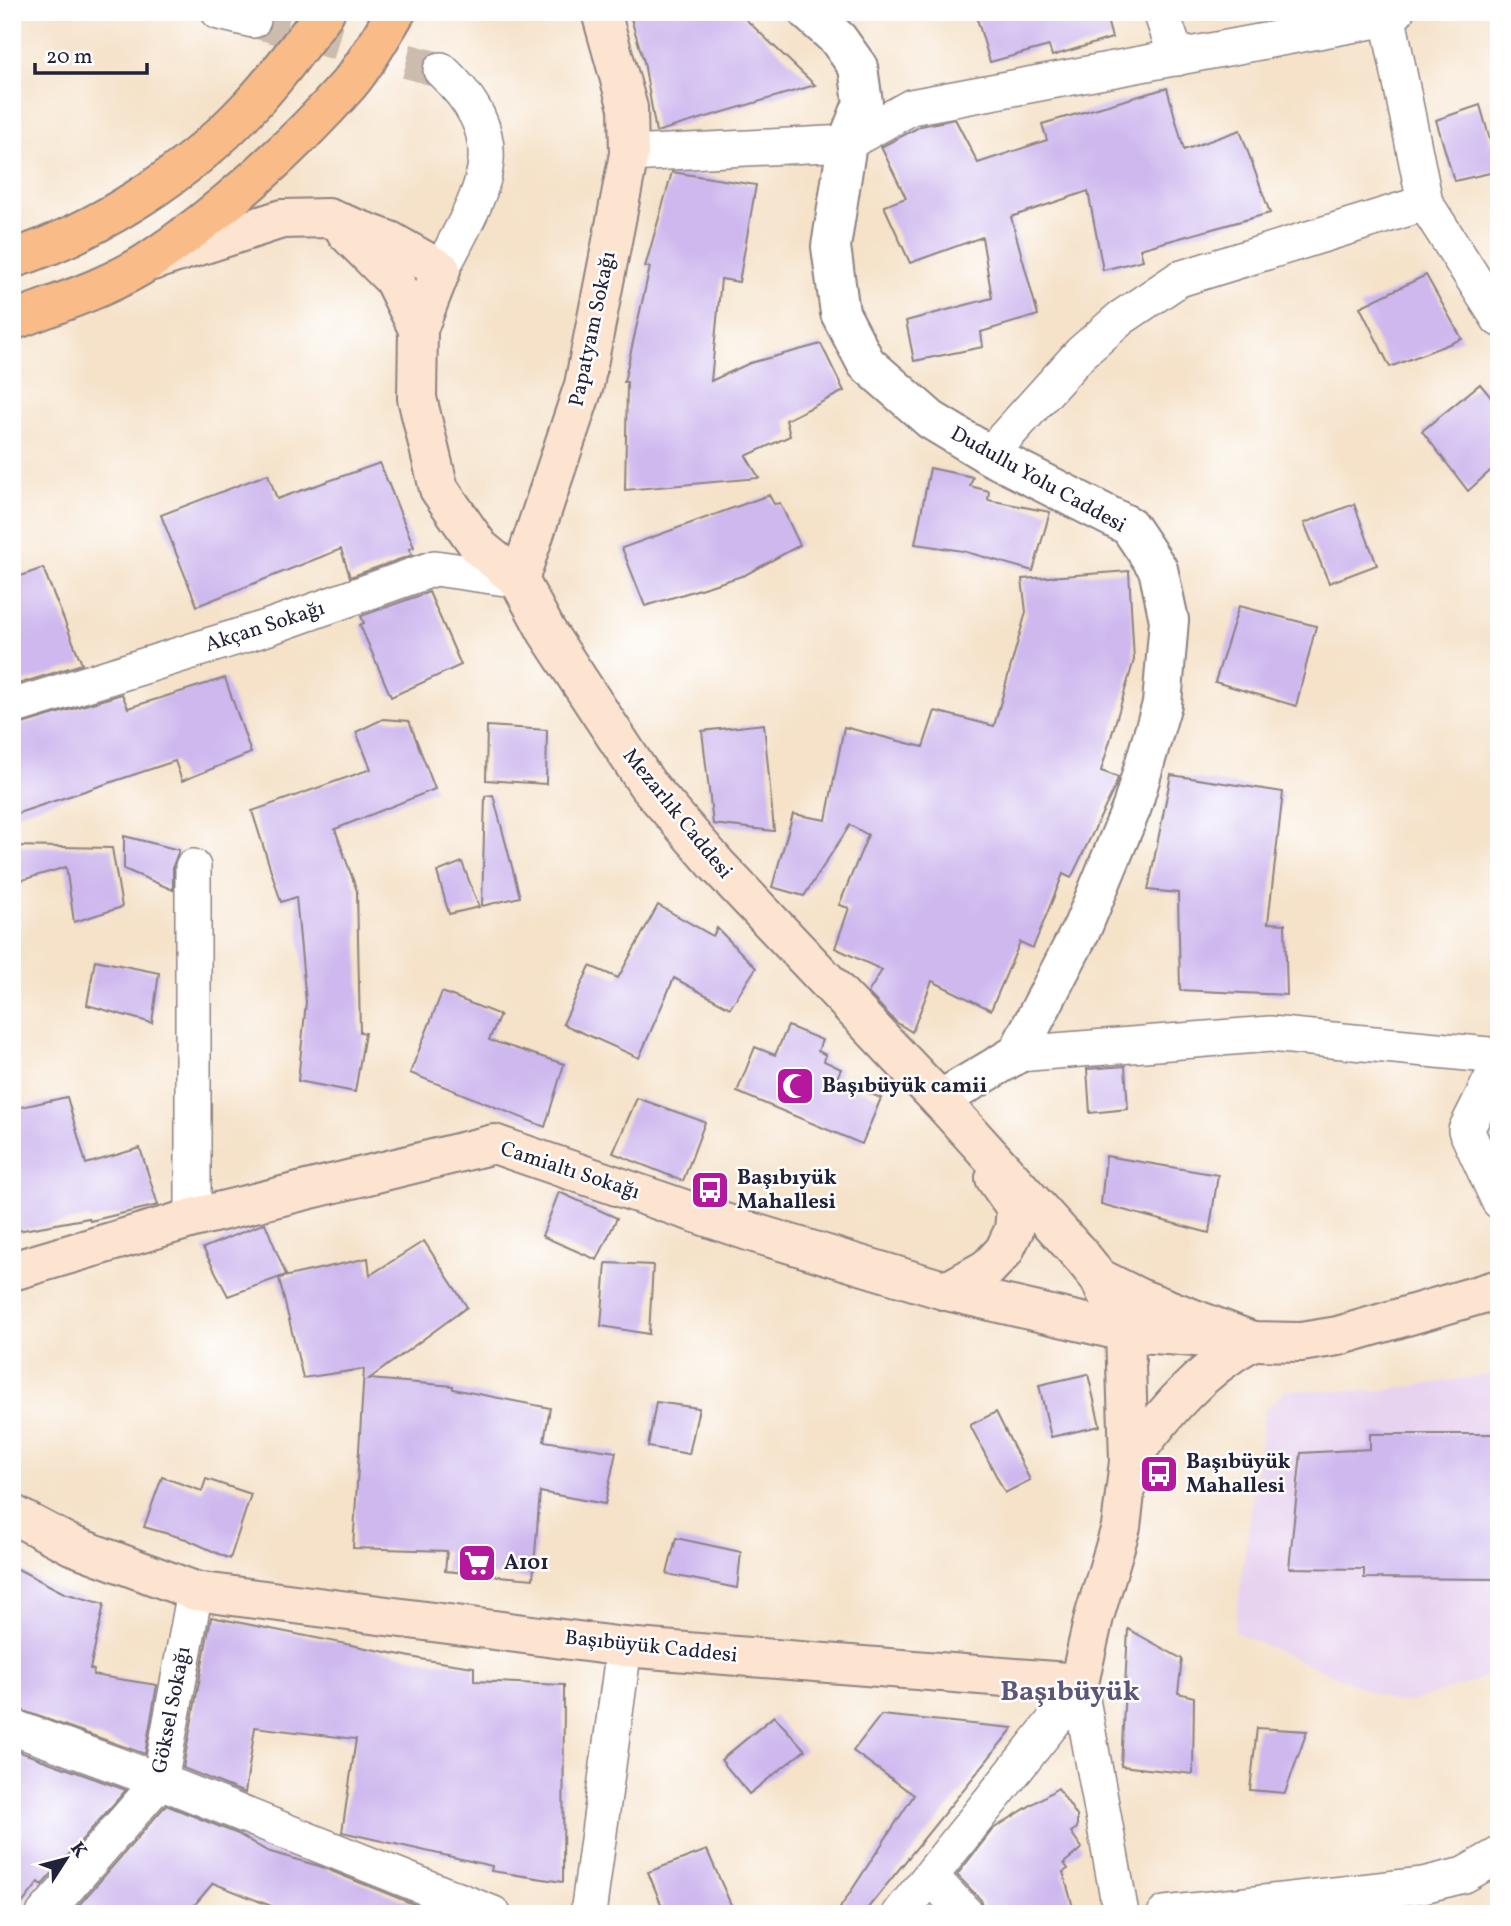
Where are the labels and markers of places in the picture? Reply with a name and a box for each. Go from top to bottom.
mosque icon: Başıbüyük camii [774,1065,816,1107]
place label: Başıbüyük camii [822,1072,987,1101]
place label: Başıbıyük Mahallesi [737,1164,837,1217]
bus stop icon: Başıbıyük Mahallesi [689,1169,731,1211]
place label: Başıbüyük Mahallesi [1186,1448,1291,1501]
bus stop icon: Başıbüyük Mahallesi [1138,1453,1180,1495]
supermarket icon: A101 [456,1542,498,1584]
place label: A101 [504,1549,549,1578]

